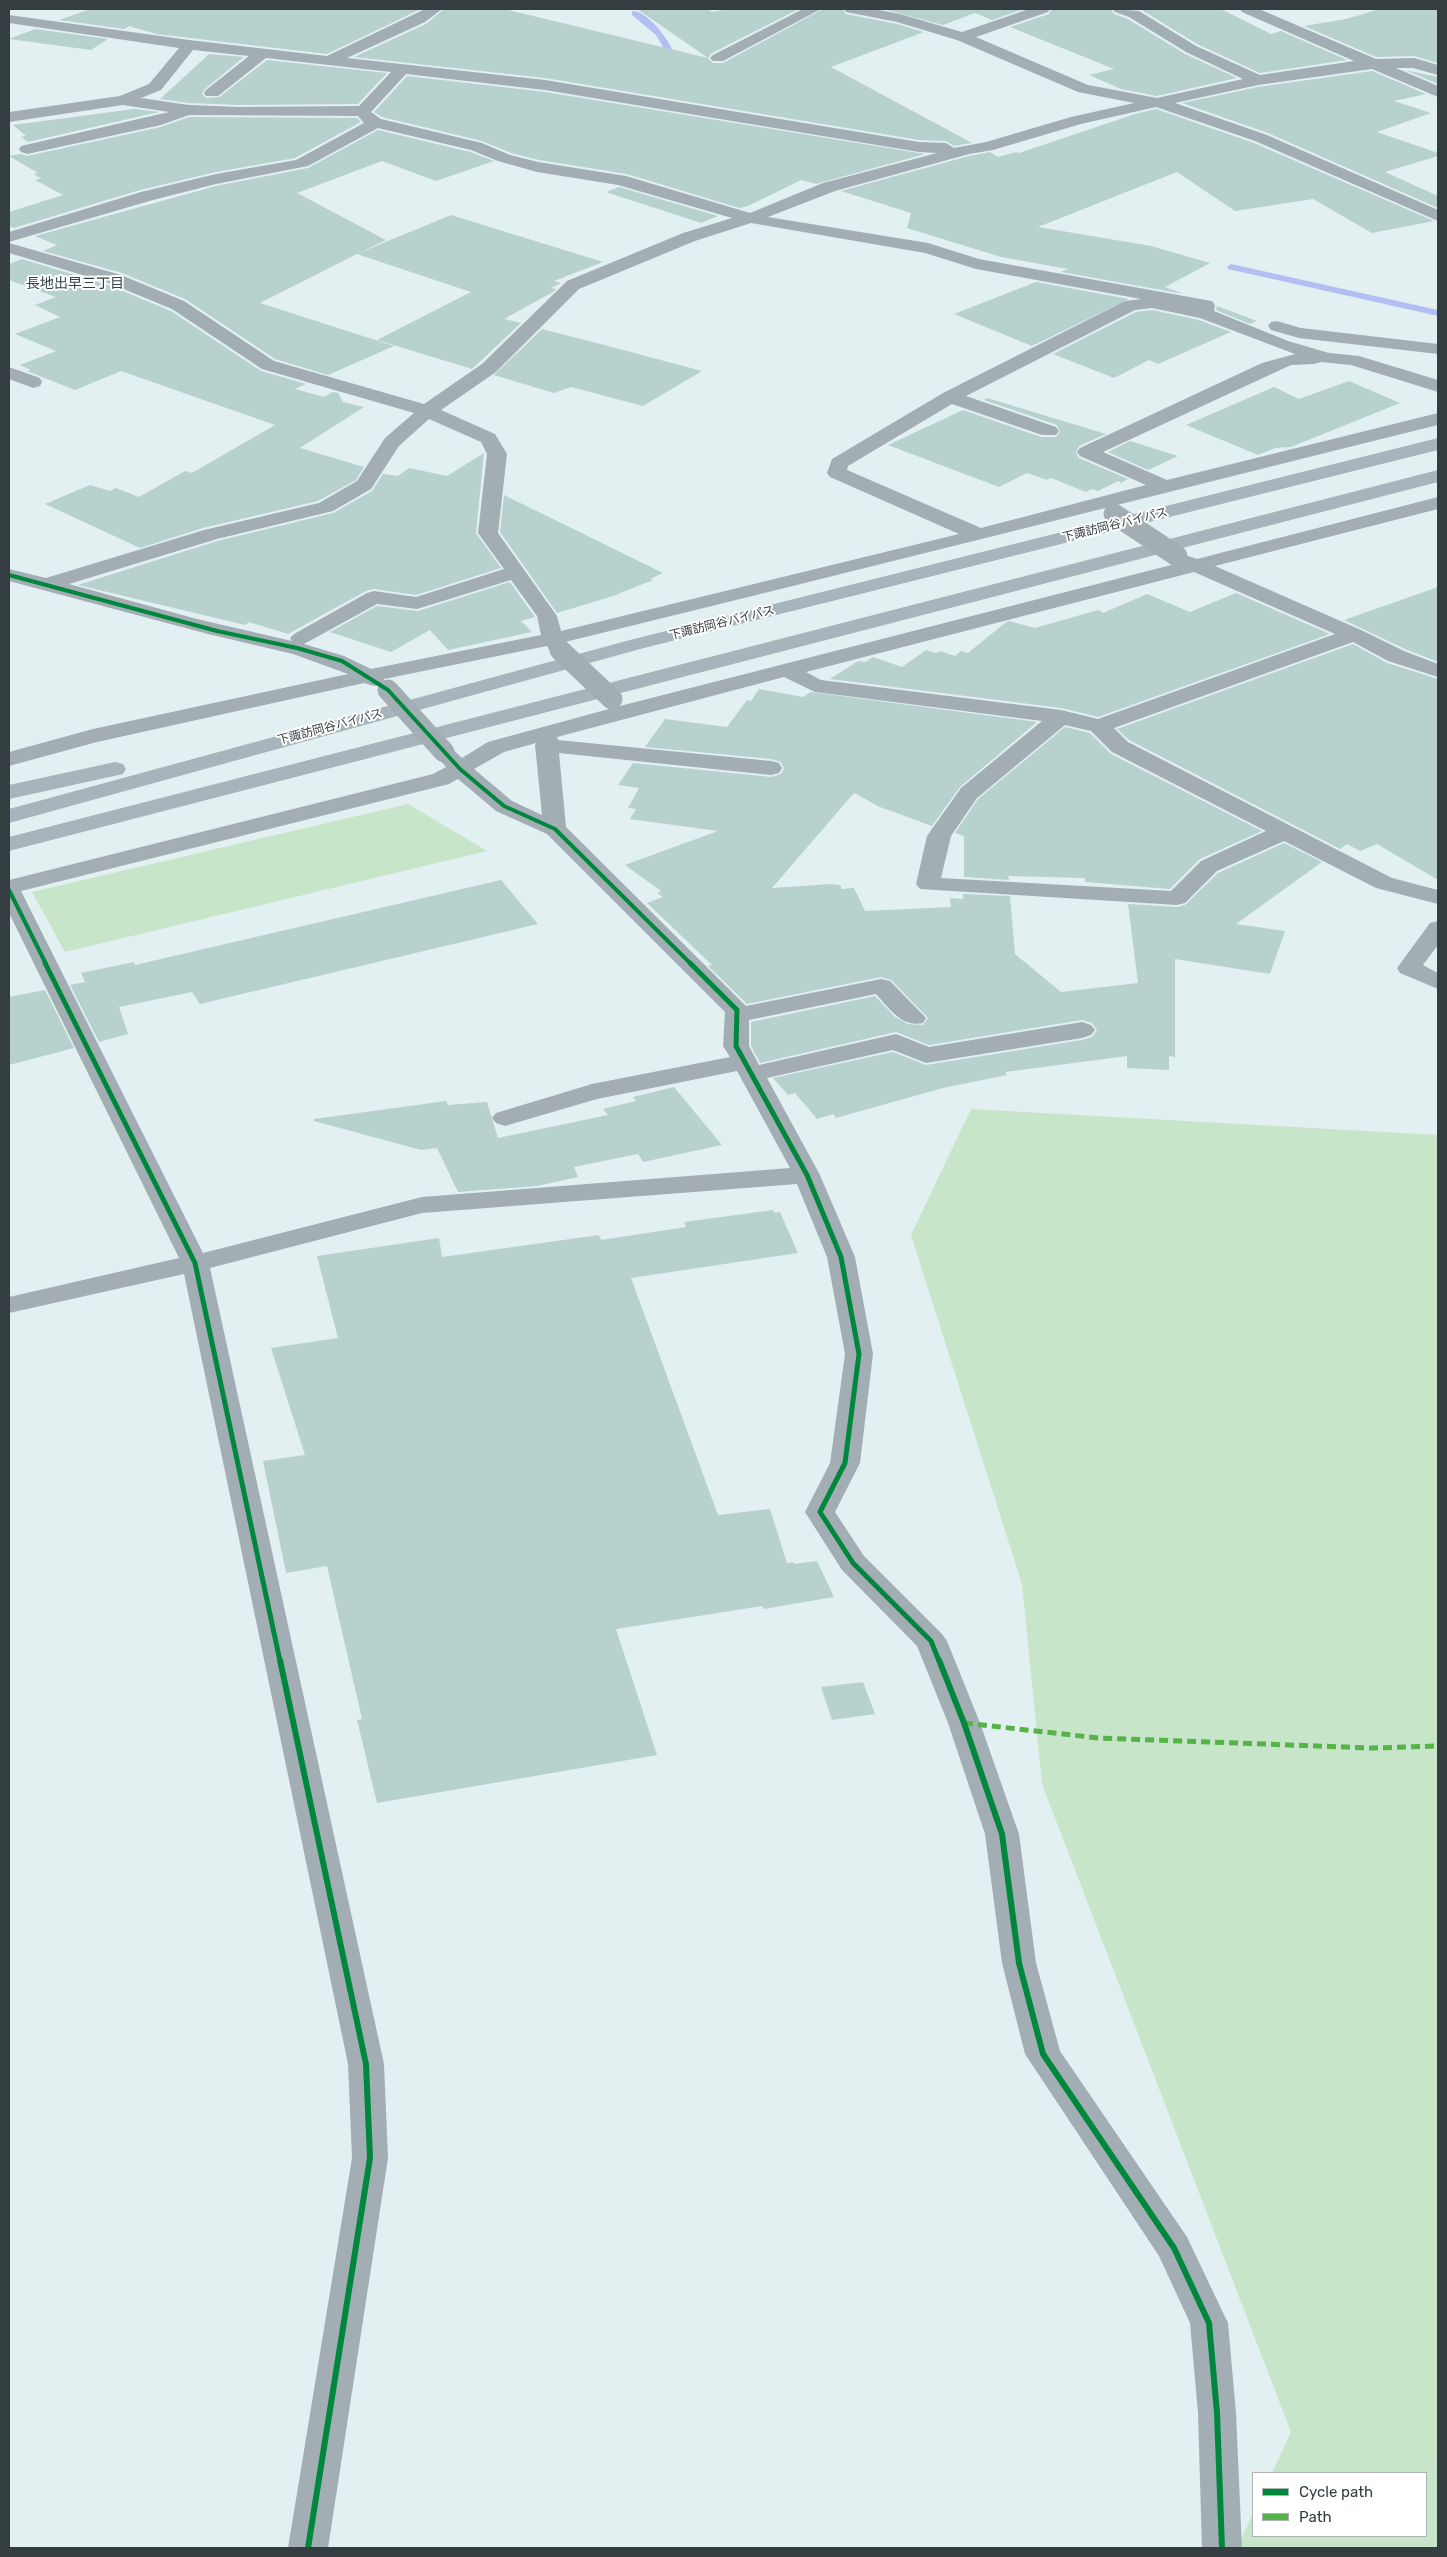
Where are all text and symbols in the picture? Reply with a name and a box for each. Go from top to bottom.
district label: 長地出早三丁目 [26,276,124,292]
street label: 下諏訪岡谷バイパス [1061,505,1169,545]
street label: 下諏訪岡谷バイパス [668,603,776,643]
street label: 下諏訪岡谷バイパス [276,706,384,748]
legend [1252,2472,1427,2537]
text: Cycle path [1299,2483,1373,2501]
text: Path [1299,2508,1332,2526]

